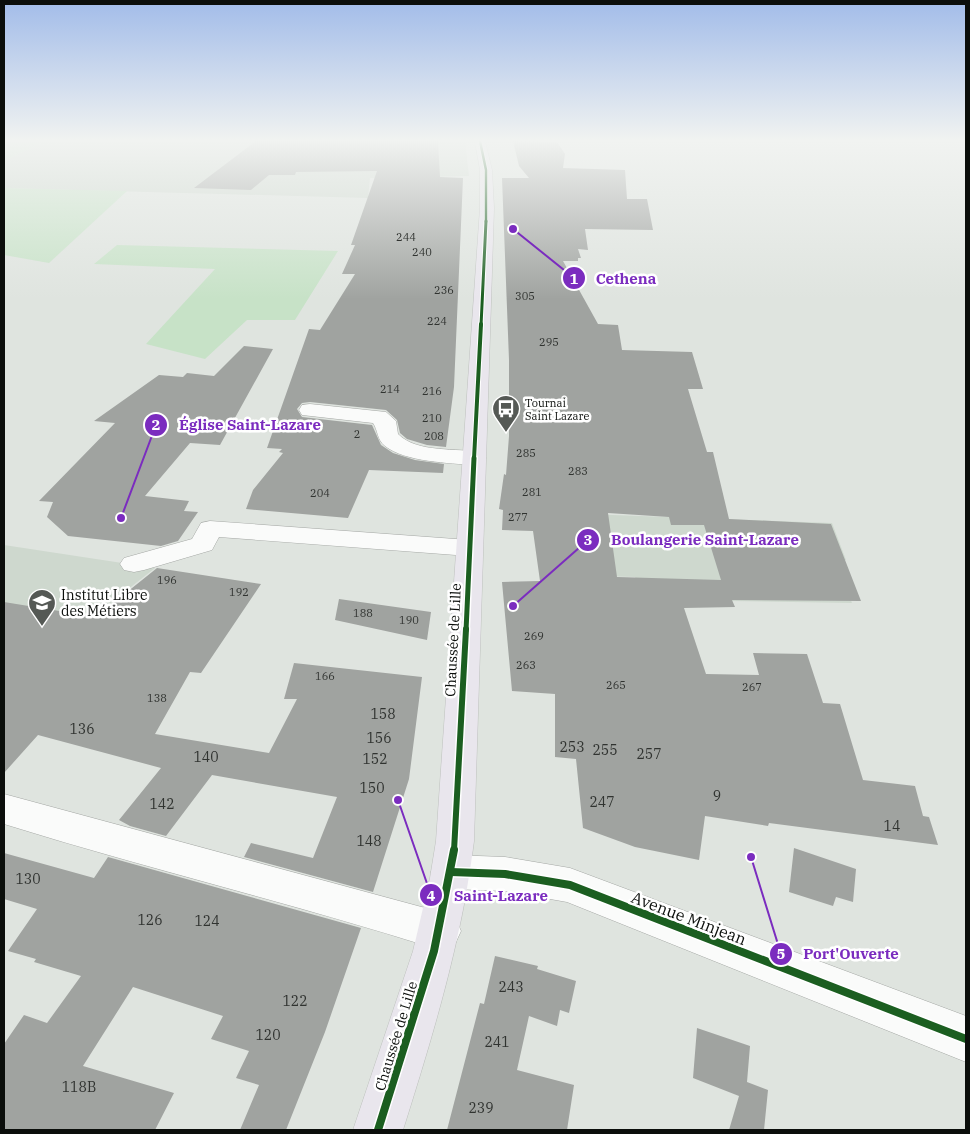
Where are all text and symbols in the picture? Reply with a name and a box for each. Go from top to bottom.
house number: 244 [396,230,416,244]
house number: 240 [412,245,432,259]
callout: Cethena [561,263,667,293]
text: 1 [569,269,579,288]
text: Cethena [596,269,657,288]
house number: 236 [434,283,454,297]
house number: 305 [515,289,535,303]
house number: 224 [427,314,447,328]
house number: 295 [539,335,559,349]
house number: 214 [380,382,400,396]
house number: 216 [422,384,442,398]
bus stop icon: Tournai Saint Lazare [491,394,521,433]
place label: Tournai Saint Lazare [525,396,589,423]
callout: Église Saint-Lazare [144,410,331,440]
house number: 210 [422,411,442,425]
text: 2 [151,415,161,434]
text: Église Saint-Lazare [179,415,321,434]
house number: 2 [354,427,360,441]
house number: 208 [424,429,444,443]
house number: 285 [516,446,536,460]
house number: 283 [568,464,588,478]
house number: 281 [522,485,542,499]
house number: 204 [310,486,330,500]
house number: 277 [508,510,528,524]
callout: Boulangerie Saint-Lazare [576,525,809,555]
text: 3 [583,530,593,549]
text: Boulangerie Saint-Lazare [611,530,799,549]
house number: 196 [157,573,177,587]
street label: Chaussée de Lille [441,583,465,697]
house number: 192 [229,585,249,599]
place label: Institut Libre des Métiers [61,586,147,620]
school or university icon: Institut Libre des Métiers [27,588,57,627]
house number: 188 [353,606,373,620]
house number: 190 [399,613,419,627]
house number: 269 [524,629,544,643]
house number: 263 [516,658,536,672]
house number: 166 [315,669,335,683]
house number: 265 [606,678,626,692]
house number: 267 [742,680,762,694]
house number: 138 [147,691,167,705]
house number: 158 [370,705,396,723]
house number: 136 [69,720,95,738]
house number: 156 [366,729,392,747]
house number: 253 [559,738,585,756]
house number: 255 [592,741,618,759]
house number: 257 [636,745,662,763]
house number: 140 [193,748,219,766]
house number: 152 [362,750,388,768]
house number: 150 [359,779,385,797]
house number: 9 [713,787,721,805]
house number: 247 [589,793,615,811]
house number: 142 [149,795,175,813]
house number: 14 [884,817,900,835]
house number: 148 [356,832,382,850]
house number: 130 [15,870,41,888]
callout: Saint-Lazare [419,880,558,910]
text: 4 [426,886,436,905]
text: Saint-Lazare [454,886,548,905]
street label: Avenue Minjean [629,887,749,949]
house number: 126 [137,911,163,929]
house number: 124 [194,912,220,930]
callout: Port'Ouverte [768,939,909,969]
text: 5 [776,944,786,963]
text: Port'Ouverte [803,944,899,963]
house number: 243 [498,978,524,996]
street label: Chaussée de Lille [371,979,421,1093]
house number: 122 [282,992,308,1010]
house number: 120 [255,1026,281,1044]
house number: 241 [484,1033,510,1051]
house number: 118B [62,1078,96,1096]
house number: 239 [468,1099,494,1117]

